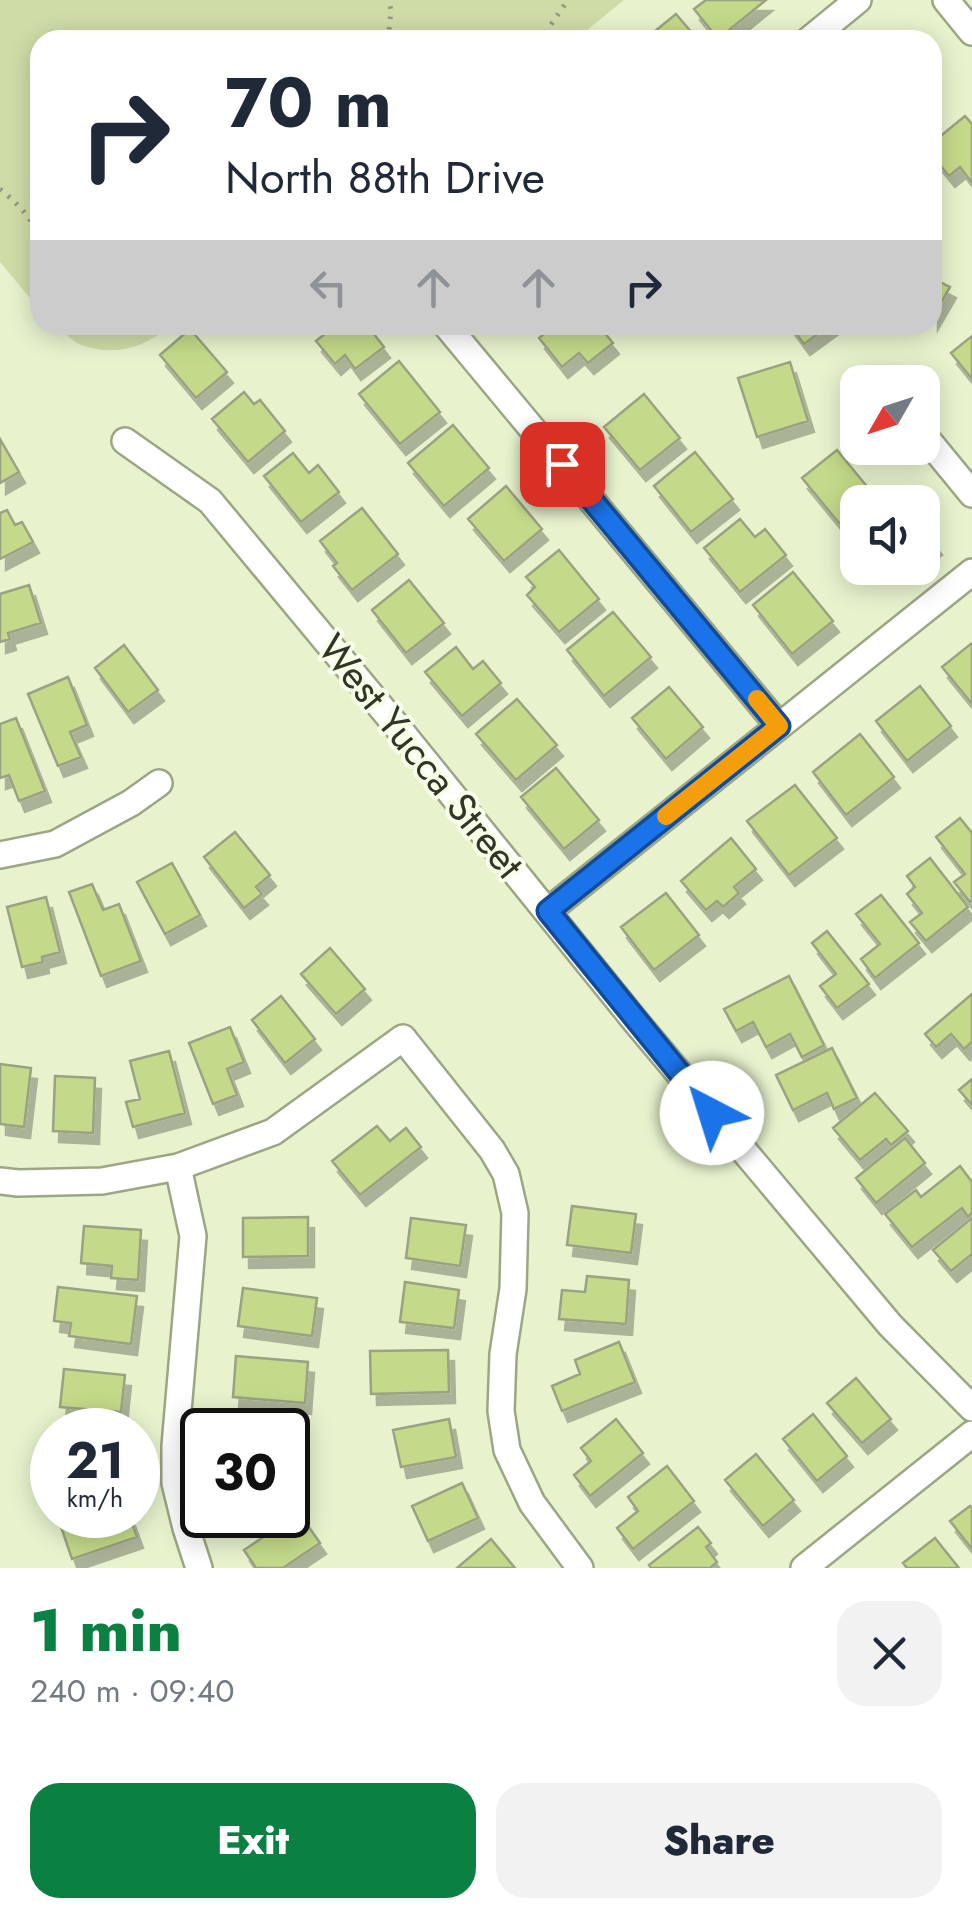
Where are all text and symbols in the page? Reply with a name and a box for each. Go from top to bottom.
text: 70 m [225,52,392,153]
icon: right [60,70,190,200]
text: North 88th Drive [225,145,545,210]
icon: left [301,260,356,315]
icon: ahead [406,260,461,315]
icon: ahead [511,260,566,315]
icon: right [616,260,671,315]
north arrow [840,365,940,465]
map controls [840,365,940,585]
pin [520,422,605,507]
icon: arrive [535,437,590,492]
button: sound [840,485,940,585]
street label: West Yucca Street [304,621,538,891]
position arrow [660,1061,764,1165]
speed limit sign: 30 [180,1408,310,1538]
text: 21 [66,1424,124,1497]
text: km/h [67,1480,123,1516]
text: 1 min [30,1587,182,1674]
button: close [837,1601,942,1706]
text: 240 m · 09:40 [30,1668,235,1714]
button: Exit [30,1783,476,1898]
button: Share [496,1783,942,1898]

